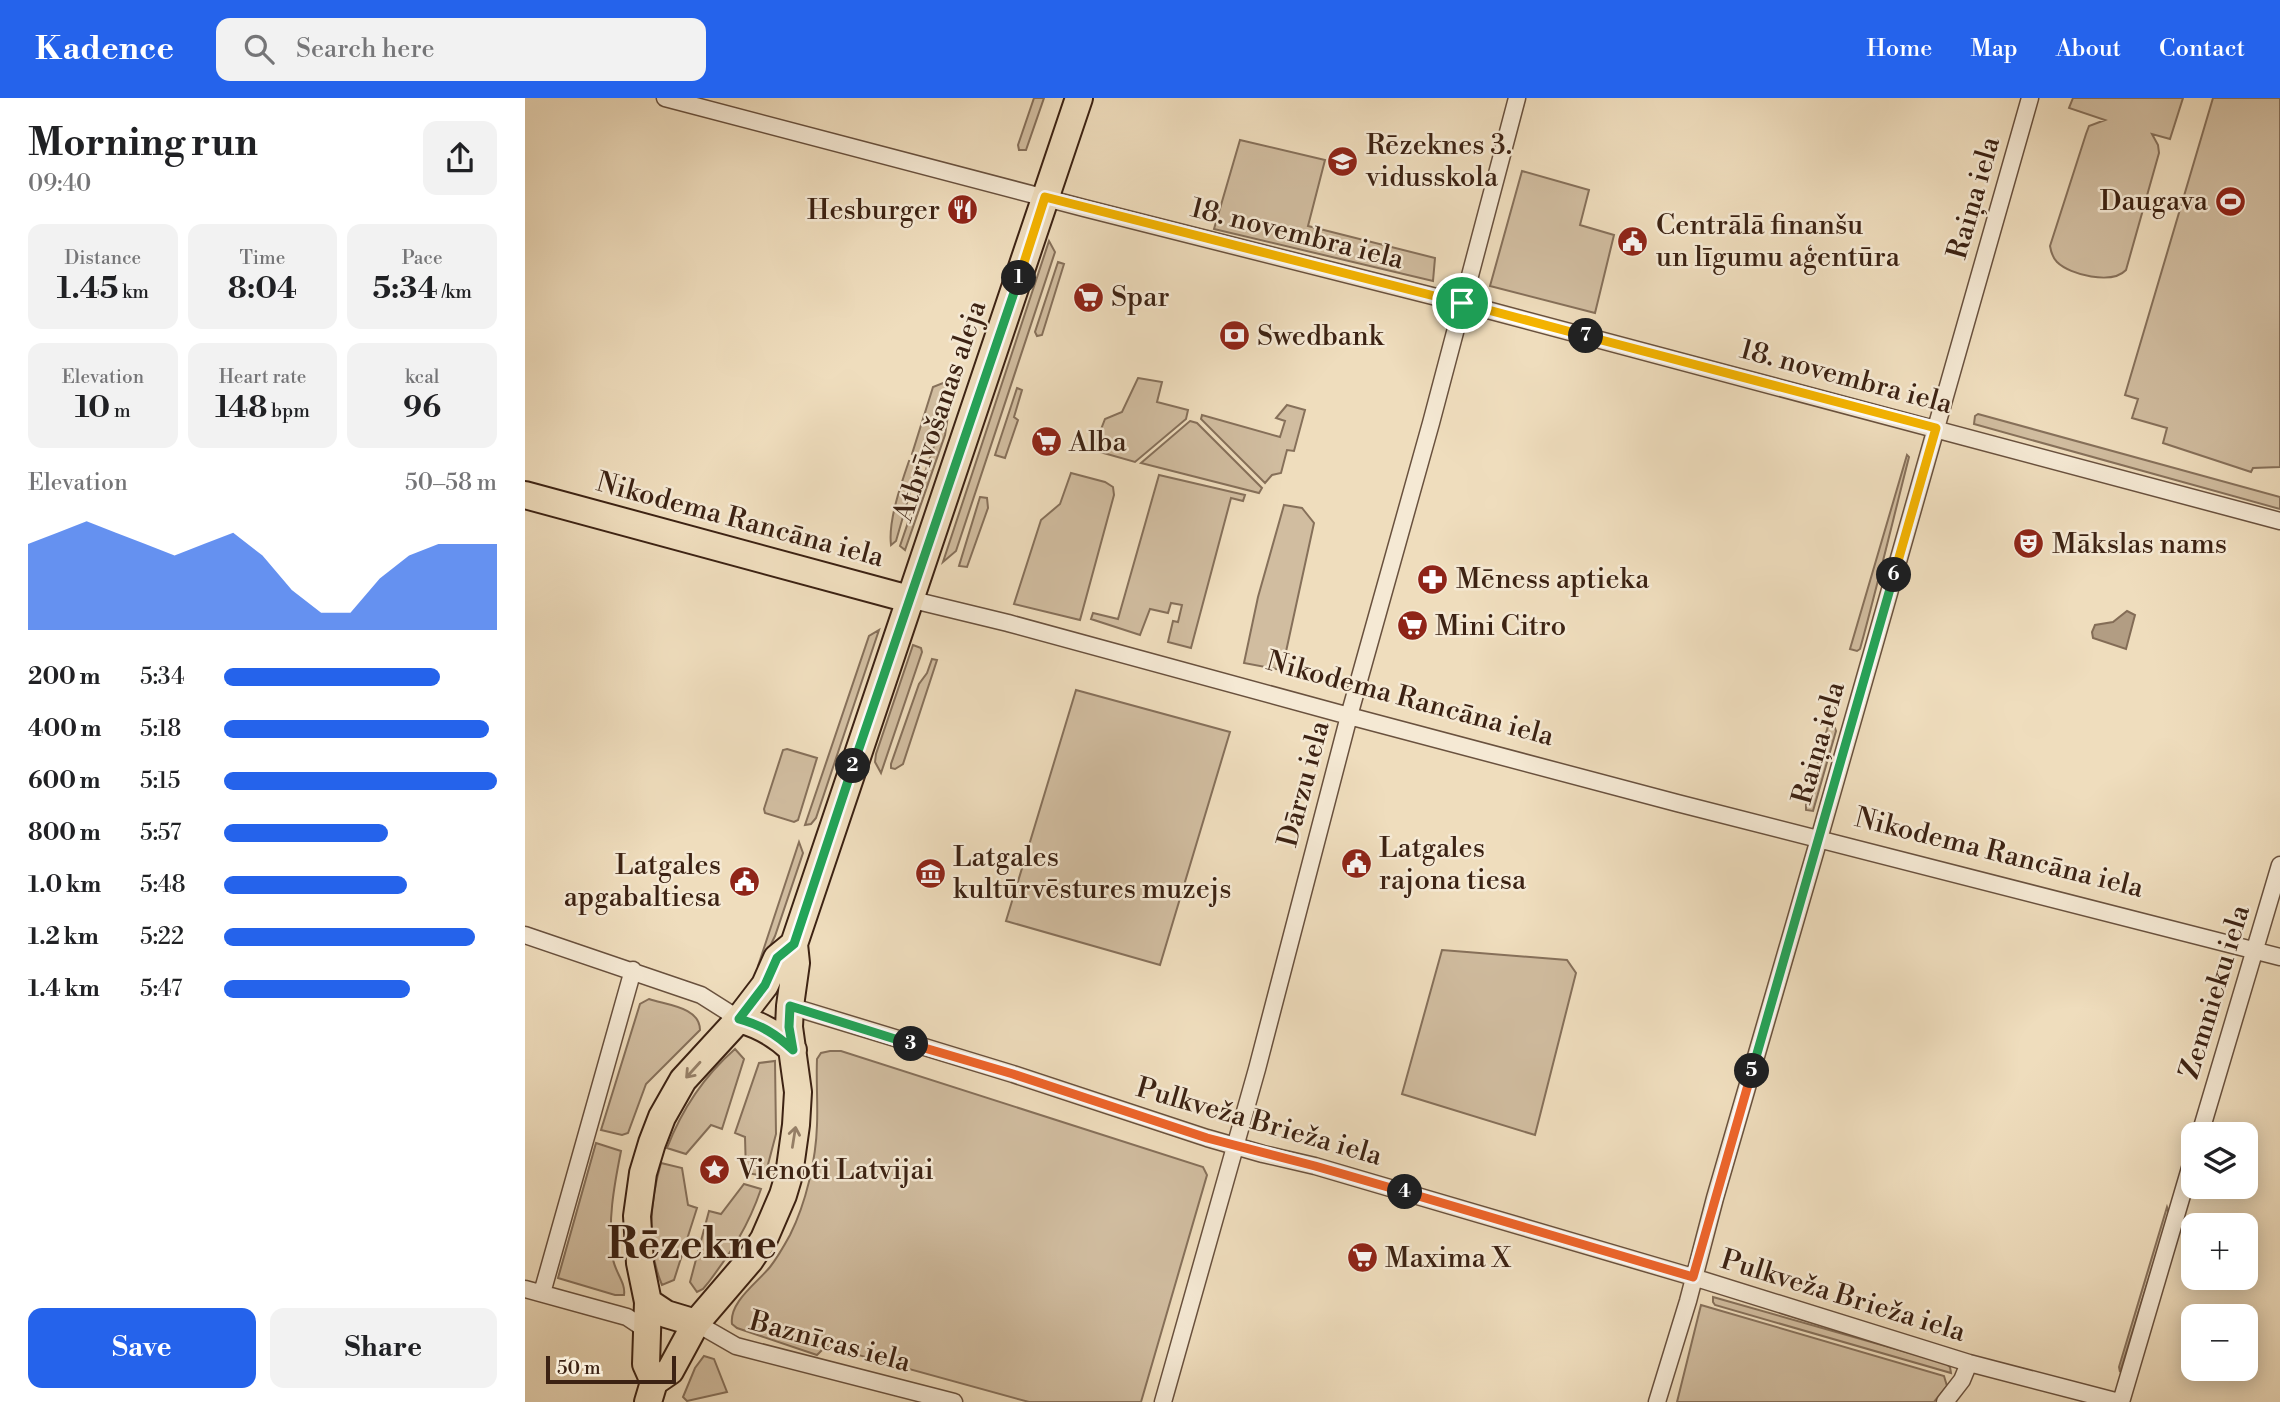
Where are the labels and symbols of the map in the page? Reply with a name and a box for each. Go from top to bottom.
place label: Rēzeknes 3. vidusskola [1365,128,1512,195]
street label: Raiņa iela [1940,132,2008,263]
school or university icon: Rēzeknes 3. vidusskola [1326,144,1360,178]
place label: Daugava [2100,184,2209,219]
sports icon: Daugava [2214,184,2248,218]
street label: 18. novembra iela [1187,191,1408,278]
place label: Hesburger [807,193,940,228]
restaurant icon: Hesburger [946,193,980,227]
place label: Centrālā finanšu un līgumu aģentūra [1656,208,1901,275]
public building icon: Centrālā finanšu un līgumu aģentūra [1616,224,1650,258]
pin: 1 [1001,260,1037,296]
pin [1432,273,1492,333]
supermarket icon: Spar [1071,280,1105,314]
place label: Spar [1111,280,1170,315]
street label: Atbrīvošanas aleja [885,295,995,527]
pin: 7 [1569,318,1603,354]
bank icon: Swedbank [1217,319,1251,353]
place label: Swedbank [1257,319,1385,354]
street label: 18. novembra iela [1736,332,1957,422]
supermarket icon: Alba [1029,425,1063,459]
place label: Alba [1068,425,1127,460]
street label: Nikodema Rancāna iela [592,465,888,575]
theatre icon: Mākslas nams [2012,527,2046,561]
place label: Mākslas nams [2052,527,2227,562]
pin: 6 [1877,558,1911,592]
pharmacy icon: Mēness aptieka [1416,562,1450,596]
place label: Mēness aptieka [1456,562,1650,597]
supermarket icon: Mini Citro [1395,609,1429,643]
place label: Mini Citro [1435,609,1566,644]
street label: Nikodema Rancāna iela [1262,644,1558,754]
street label: Raiņa iela [1785,677,1853,808]
street label: Dārzu iela [1270,716,1338,851]
pin: 2 [835,748,871,784]
street label: Nikodema Rancāna iela [1851,800,2148,906]
place label: Latgales rajona tiesa [1379,831,1527,898]
place label: Latgales kultūrvēstures muzejs [953,840,1231,907]
public building icon: Latgales rajona tiesa [1339,847,1373,881]
place label: Latgales apgabaltiesa [564,848,722,915]
museum icon: Latgales kultūrvēstures muzejs [913,856,947,890]
public building icon: Latgales apgabaltiesa [727,864,761,898]
street label: Zemnieku iela [2172,900,2258,1083]
pin: 3 [893,1026,929,1062]
pin: 5 [1735,1054,1769,1088]
one-way arrow [685,1061,701,1079]
street label: Pulkveža Brieža iela [1132,1070,1387,1174]
one-way arrow [788,1126,801,1149]
place icon: Vienoti Latvijai [697,1153,731,1187]
place label: Vienoti Latvijai [736,1153,934,1188]
pin: 4 [1387,1174,1423,1210]
district label: Rēzekne [607,1219,777,1272]
supermarket icon: Maxima X [1345,1241,1379,1275]
place label: Maxima X [1385,1241,1512,1276]
street label: Pulkveža Brieža iela [1716,1242,1970,1350]
street label: Baznīcas iela [745,1303,915,1381]
scale bar [546,1353,675,1385]

